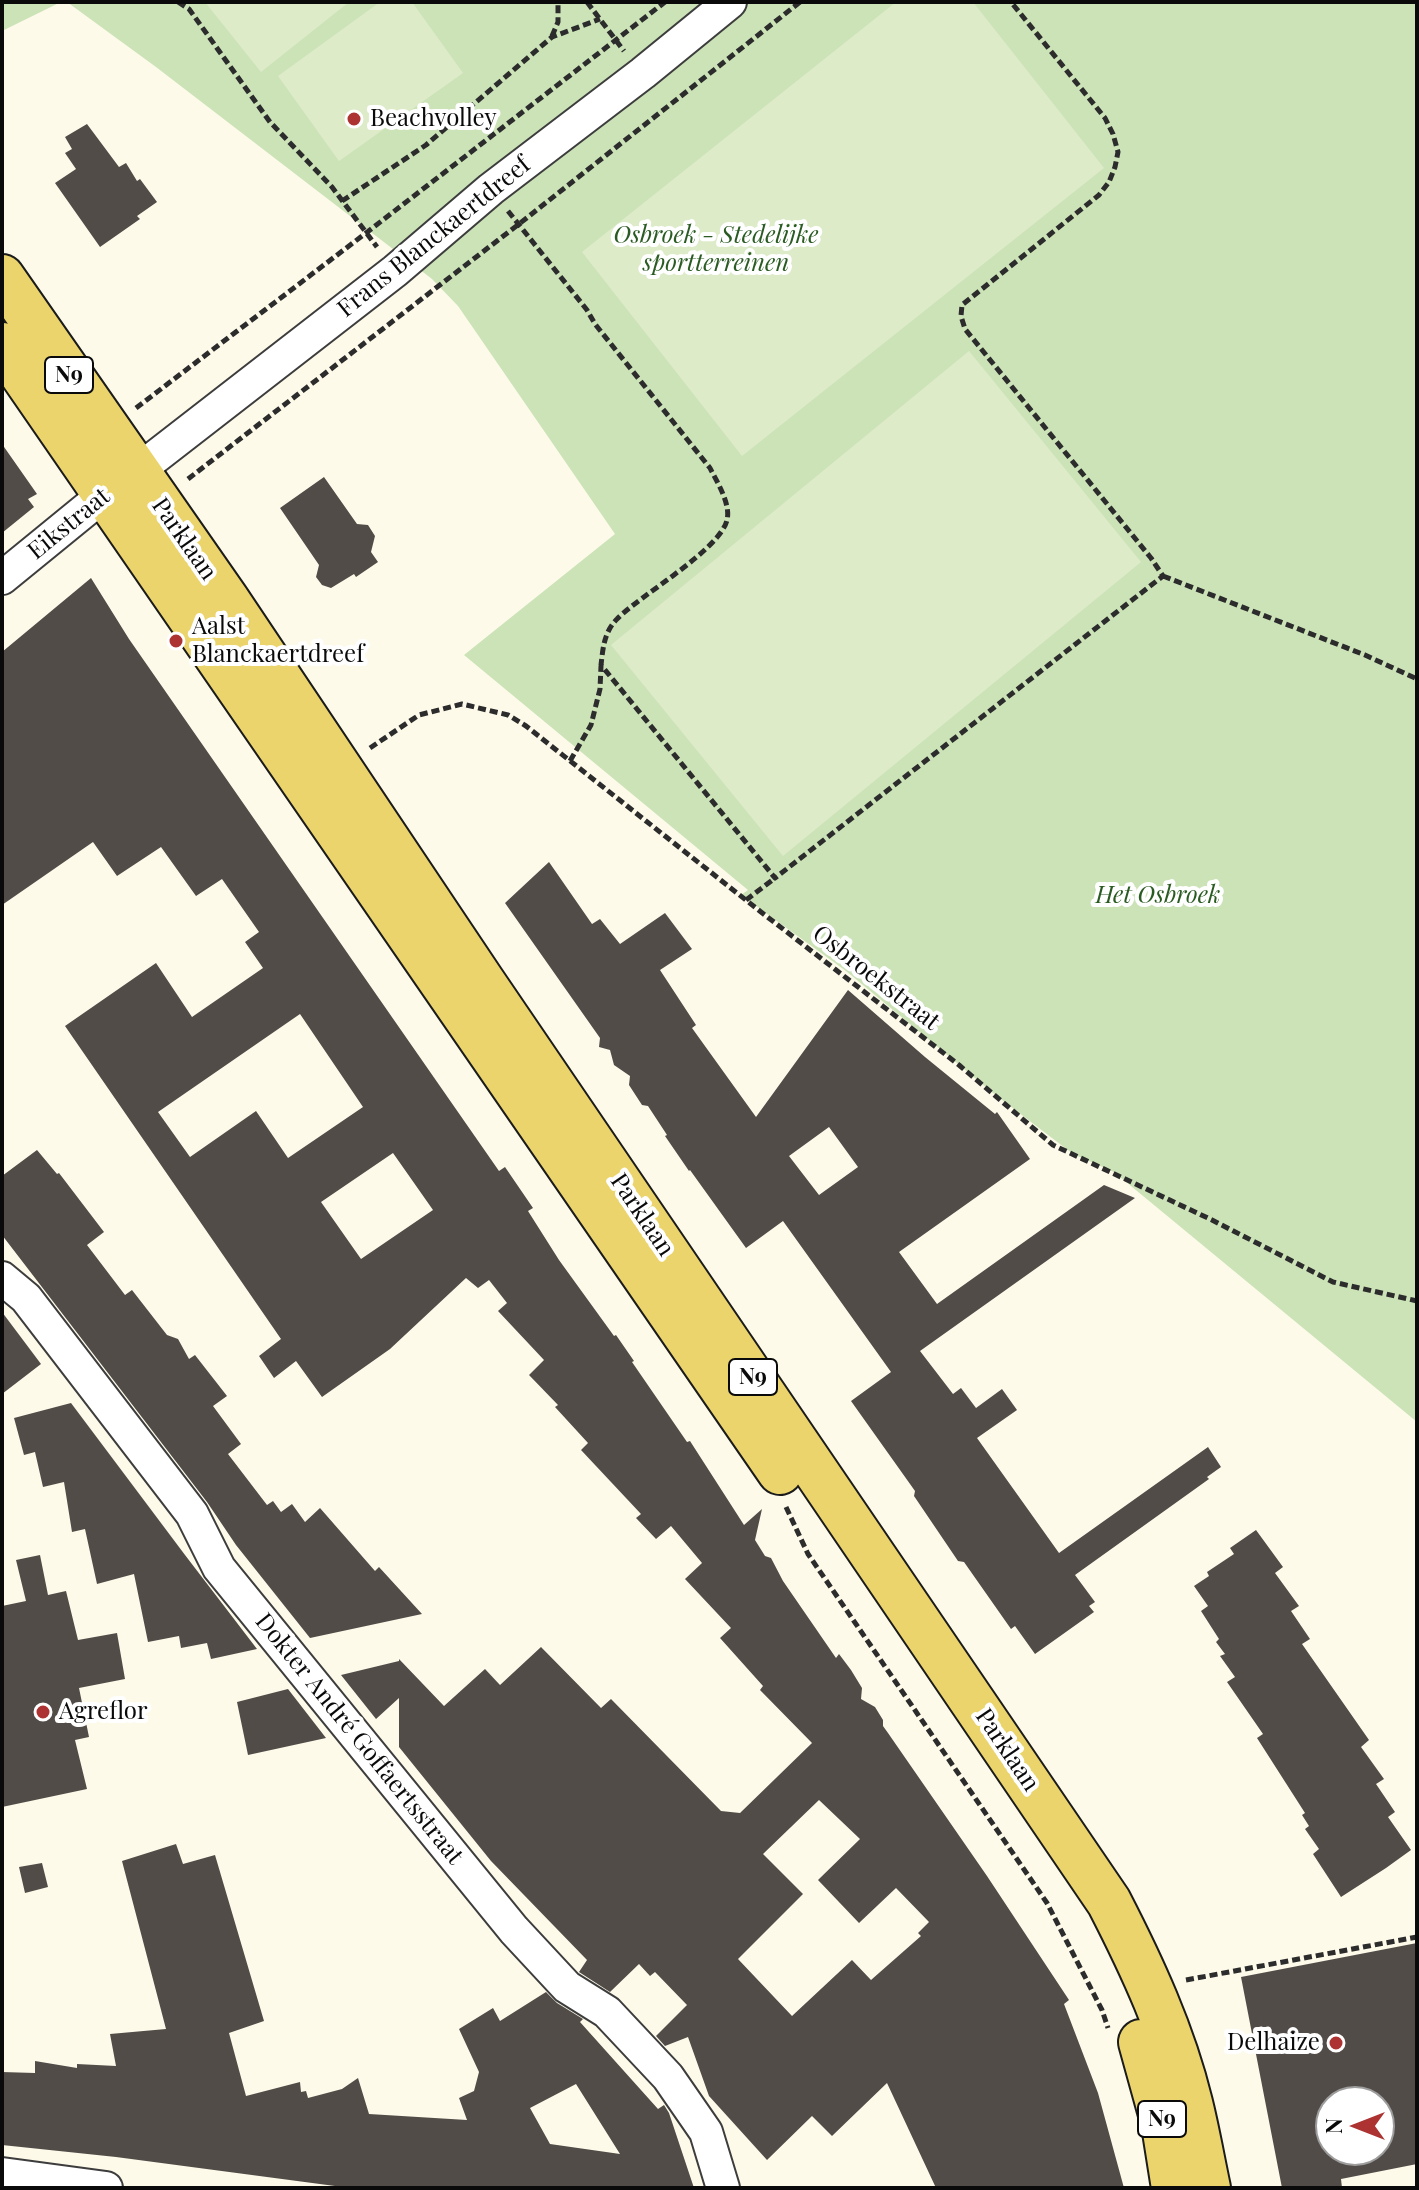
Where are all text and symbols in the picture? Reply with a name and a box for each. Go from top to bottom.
place label: Beachvolley [370,105,497,133]
marker: Beachvolley [345,110,363,128]
street label: Frans Blanckaertdreef [332,150,536,324]
park label: Osbroek - Stedelijke sportterreinen [613,222,819,278]
road number: N9 [45,357,93,393]
street label: Eikstraat [22,482,116,566]
street label: Parklaan [145,492,223,586]
place label: Aalst Blanckaertdreef [192,613,364,669]
marker: Aalst Blanckaertdreef [167,632,185,650]
park label: Het Osbroek [1096,882,1220,910]
street label: Osbroekstraat [807,920,945,1036]
street label: Parklaan [604,1168,680,1262]
road number: N9 [729,1359,777,1395]
street label: Dokter André Goffaertsstraat [249,1608,469,1870]
place label: Agreflor [59,1698,148,1726]
marker: Agreflor [34,1703,52,1721]
street label: Parklaan [969,1703,1045,1797]
place label: Delhaize [1227,2029,1320,2057]
marker: Delhaize [1327,2034,1345,2052]
north arrow [1315,2086,1395,2166]
road number: N9 [1138,2101,1186,2137]
text: N [1318,2118,1348,2134]

